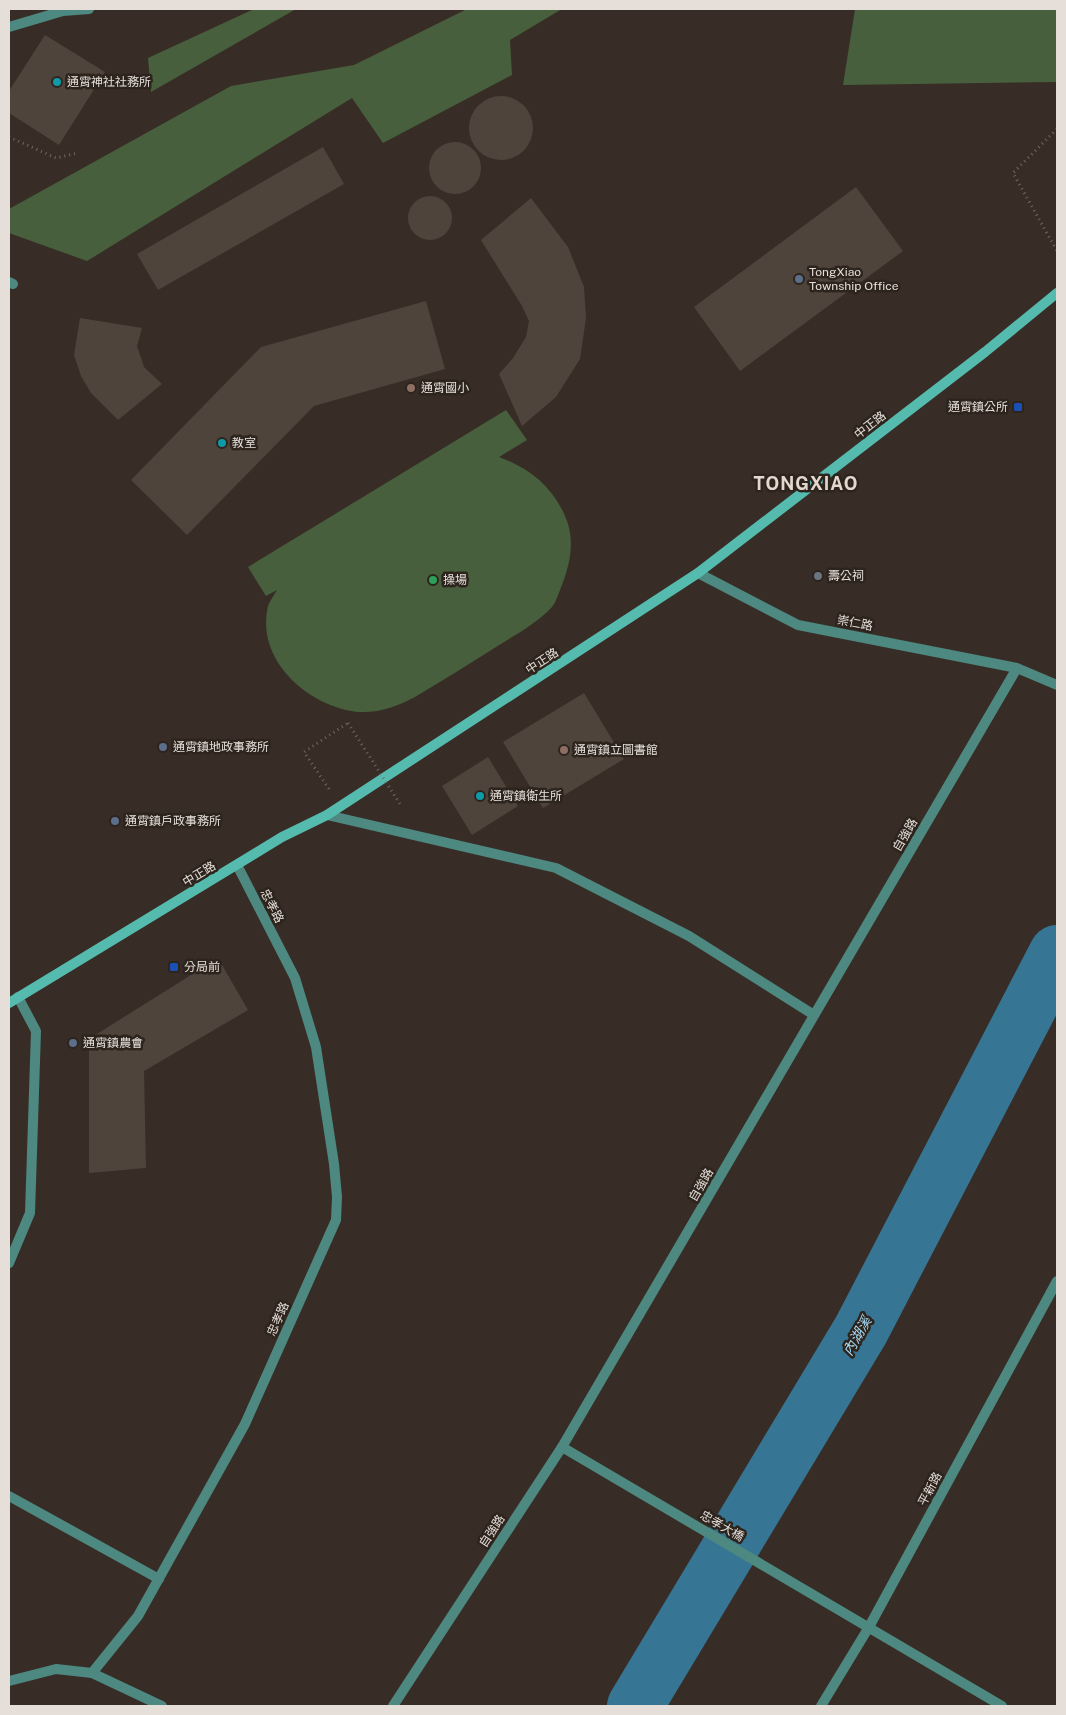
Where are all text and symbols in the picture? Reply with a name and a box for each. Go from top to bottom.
place label: 通霄神社社務所 [67,75,151,89]
marker: 通霄神社社務所 [51,76,63,88]
place label: TongXiao Township Office [809,265,899,293]
marker: TongXiao Township Office [793,273,805,285]
place label: 通霄國小 [421,381,469,395]
marker: 通霄國小 [405,382,417,394]
place label: 通霄鎮公所 [948,400,1008,414]
marker: 通霄鎮公所 [1012,401,1024,413]
street label: 中正路 [852,408,888,442]
place label: 教室 [232,436,256,450]
marker: 教室 [216,437,228,449]
district label: TONGXIAO [753,473,859,494]
place label: 壽公祠 [828,569,864,583]
marker: 壽公祠 [812,570,824,582]
place label: 操場 [443,573,467,587]
marker: 操場 [427,574,439,586]
street label: 崇仁路 [836,613,874,633]
street label: 中正路 [523,645,561,677]
place label: 通霄鎮地政事務所 [173,740,269,754]
marker: 通霄鎮地政事務所 [157,741,169,753]
place label: 通霄鎮立圖書館 [574,743,658,757]
marker: 通霄鎮立圖書館 [558,744,570,756]
place label: 通霄鎮衛生所 [490,789,562,803]
marker: 通霄鎮衛生所 [474,790,486,802]
place label: 通霄鎮戶政事務所 [125,814,221,828]
marker: 通霄鎮戶政事務所 [109,815,121,827]
street label: 自強路 [890,816,920,854]
street label: 中正路 [180,859,218,889]
street label: 忠孝路 [258,887,286,925]
place label: 分局前 [184,960,220,974]
marker: 分局前 [168,961,180,973]
place label: 通霄鎮農會 [83,1036,143,1050]
marker: 通霄鎮農會 [67,1037,79,1049]
street label: 自強路 [686,1166,716,1204]
street label: 忠孝路 [264,1300,292,1338]
water label: 內湖溪 [840,1312,875,1358]
street label: 平新路 [915,1470,945,1508]
street label: 忠孝大橋 [698,1508,746,1544]
street label: 自強路 [476,1512,508,1550]

